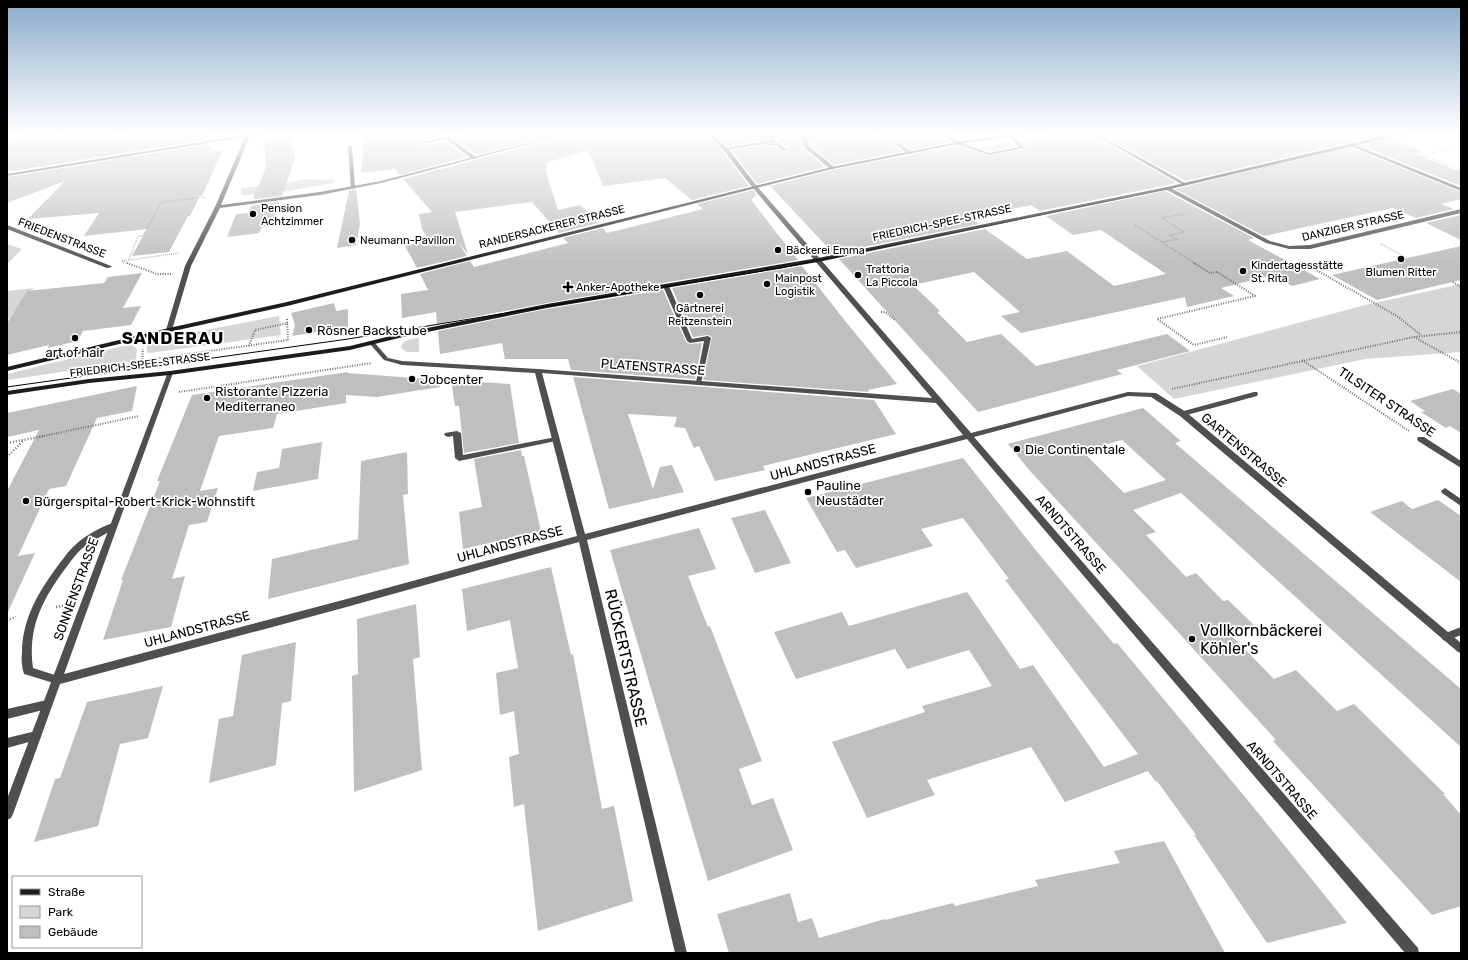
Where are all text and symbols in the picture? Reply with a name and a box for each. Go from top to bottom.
place label: Pension Achtzimmer [261,202,324,228]
street label: RANDERSACKERER STRASSE [478,202,627,251]
street label: FRIEDRICH-SPEE-STRASSE [871,202,1013,244]
street label: DANZIGER STRASSE [1301,208,1405,244]
marker: Pension Achtzimmer [248,209,258,219]
street label: FRIEDENSTRASSE [16,215,108,261]
place label: Neumann-Pavillon [360,234,455,247]
marker: Neumann-Pavillon [347,235,357,245]
place label: Bäckerei Emma [786,244,865,257]
marker: Bäckerei Emma [773,245,783,255]
marker: Blumen Ritter [1396,254,1406,264]
place label: Kindertagesstätte St. Rita [1251,259,1343,285]
place label: Trattoria La Piccola [866,263,918,289]
marker: Kindertagesstätte St. Rita [1238,266,1248,276]
place label: Blumen Ritter [1366,266,1437,279]
marker: Trattoria La Piccola [853,270,863,280]
place label: Mainpost Logistik [775,272,823,298]
marker: Mainpost Logistik [762,279,772,289]
place label: Anker-Apotheke [576,281,659,294]
marker: Anker-Apotheke [563,282,573,292]
marker: Gärtnerei Reitzenstein [695,290,705,300]
place label: Gärtnerei Reitzenstein [668,302,732,328]
place label: Rösner Backstube [317,323,427,338]
marker: Rösner Backstube [304,325,314,335]
district label: SANDERAU [122,328,224,348]
marker: art of hair [70,333,80,343]
place label: art of hair [46,345,104,360]
street label: FRIEDRICH-SPEE-STRASSE [69,350,211,380]
street label: PLATENSTRASSE [600,356,706,378]
street label: TILSITER STRASSE [1336,364,1438,440]
place label: Jobcenter [420,372,483,387]
marker: Jobcenter [407,374,417,384]
place label: Ristorante Pizzeria Mediterraneo [215,384,328,414]
marker: Ristorante Pizzeria Mediterraneo [202,393,212,403]
street label: GARTENSTRASSE [1198,410,1290,490]
street label: UHLANDSTRASSE [768,441,878,483]
place label: Die Continentale [1025,442,1125,457]
marker: Die Continentale [1012,444,1022,454]
place label: Pauline Neustädter [816,478,884,508]
marker: Pauline Neustädter [803,487,813,497]
street label: ARNDTSTRASSE [1033,492,1109,576]
place label: Bürgerspital-Robert-Krick-Wohnstift [34,494,255,510]
marker: Bürgerspital-Robert-Krick-Wohnstift [21,496,31,506]
street label: UHLANDSTRASSE [455,523,565,565]
street label: SONNENSTRASSE [50,535,102,643]
street label: RÜCKERTSTRASSE [601,587,651,729]
street label: UHLANDSTRASSE [142,608,252,650]
place label: Vollkornbäckerei Köhler's [1200,621,1322,658]
marker: Vollkornbäckerei Köhler's [1187,634,1197,644]
street label: ARNDTSTRASSE [1244,738,1320,822]
legend [12,876,142,948]
text: Straße [48,885,85,899]
text: Park [48,905,74,919]
text: Gebäude [48,925,98,939]

